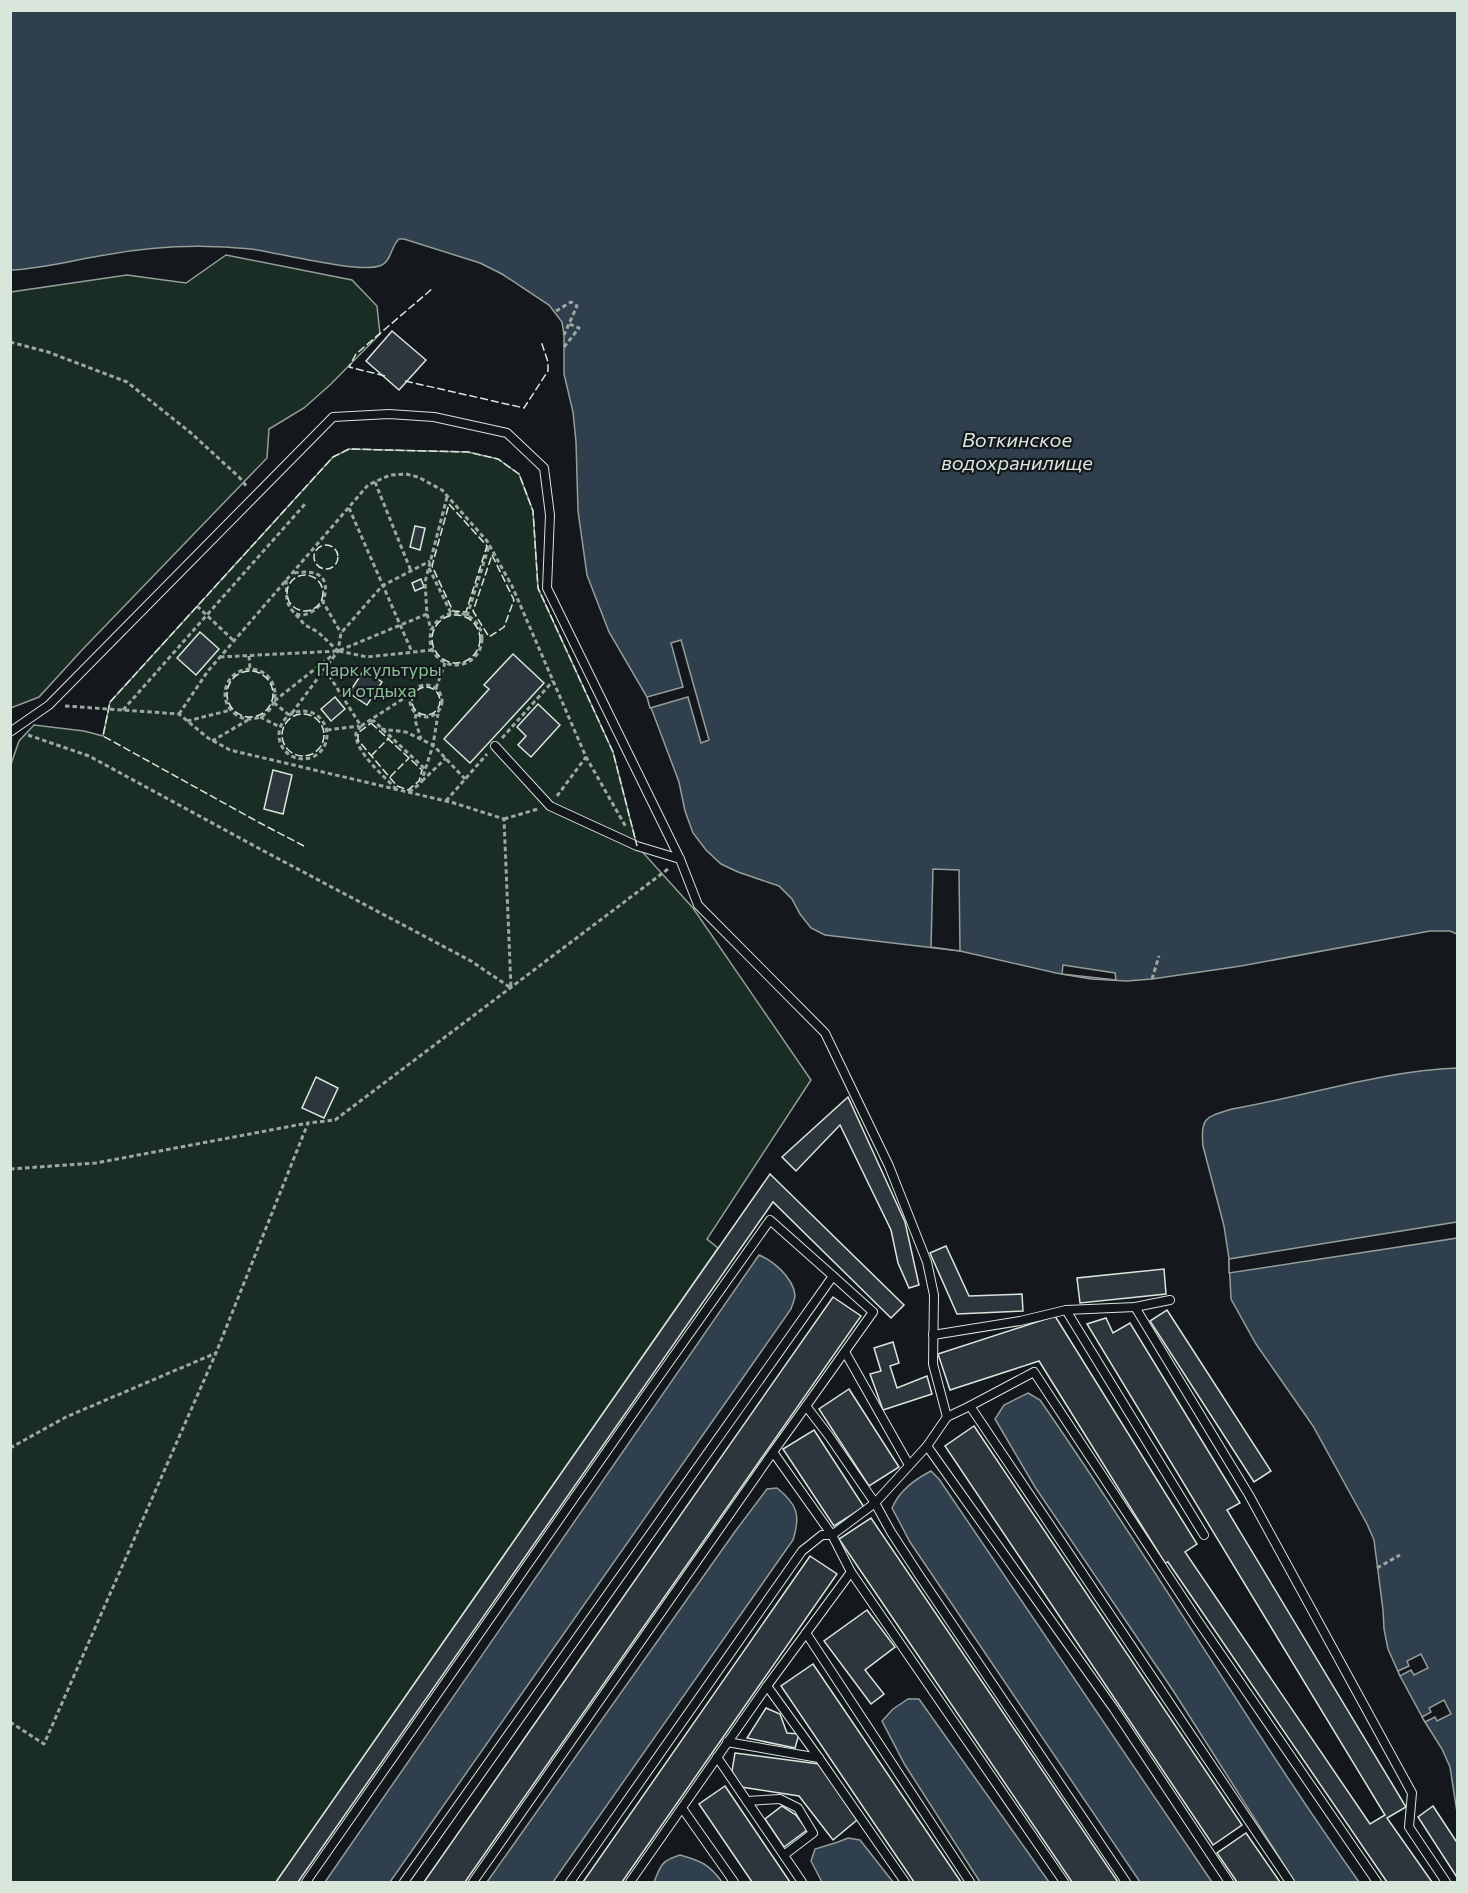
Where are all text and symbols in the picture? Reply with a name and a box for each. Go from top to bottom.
water label: Воткинское водохранилище [941,427,1093,474]
park label: Парк культуры и отдыха [316,658,442,701]

